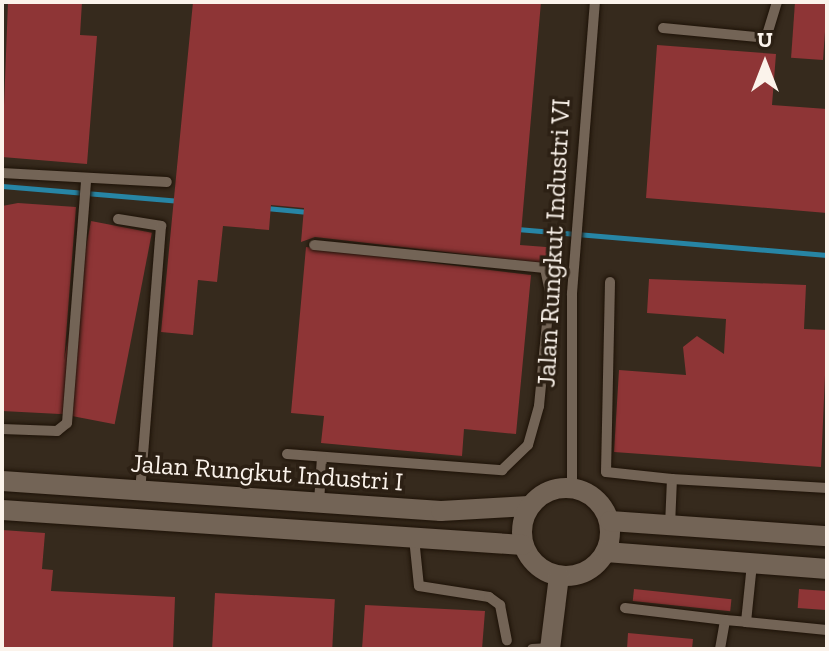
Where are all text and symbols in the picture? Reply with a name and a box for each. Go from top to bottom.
north arrow [725,24,805,104]
text: U [757,26,773,53]
street label: Jalan Rungkut Industri VI [531,97,577,389]
street label: Jalan Rungkut Industri I [130,448,404,498]

